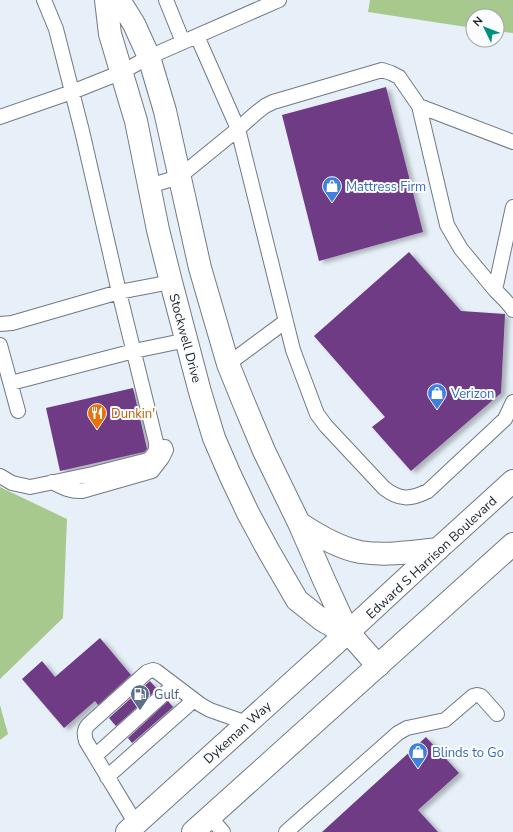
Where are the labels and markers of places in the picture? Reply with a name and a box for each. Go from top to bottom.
shop icon: Mattress Firm [321,175,343,203]
place label: Mattress Firm [346,178,426,196]
shop icon: Verizon [426,382,448,410]
place label: Verizon [450,385,494,403]
restaurant icon: Dunkin' [86,402,108,430]
place label: Dunkin' [111,405,155,423]
fuel station icon: Gulf [129,683,151,711]
place label: Gulf [154,686,179,704]
shop icon: Blinds to Go [407,741,429,769]
place label: Blinds to Go [432,744,504,762]

